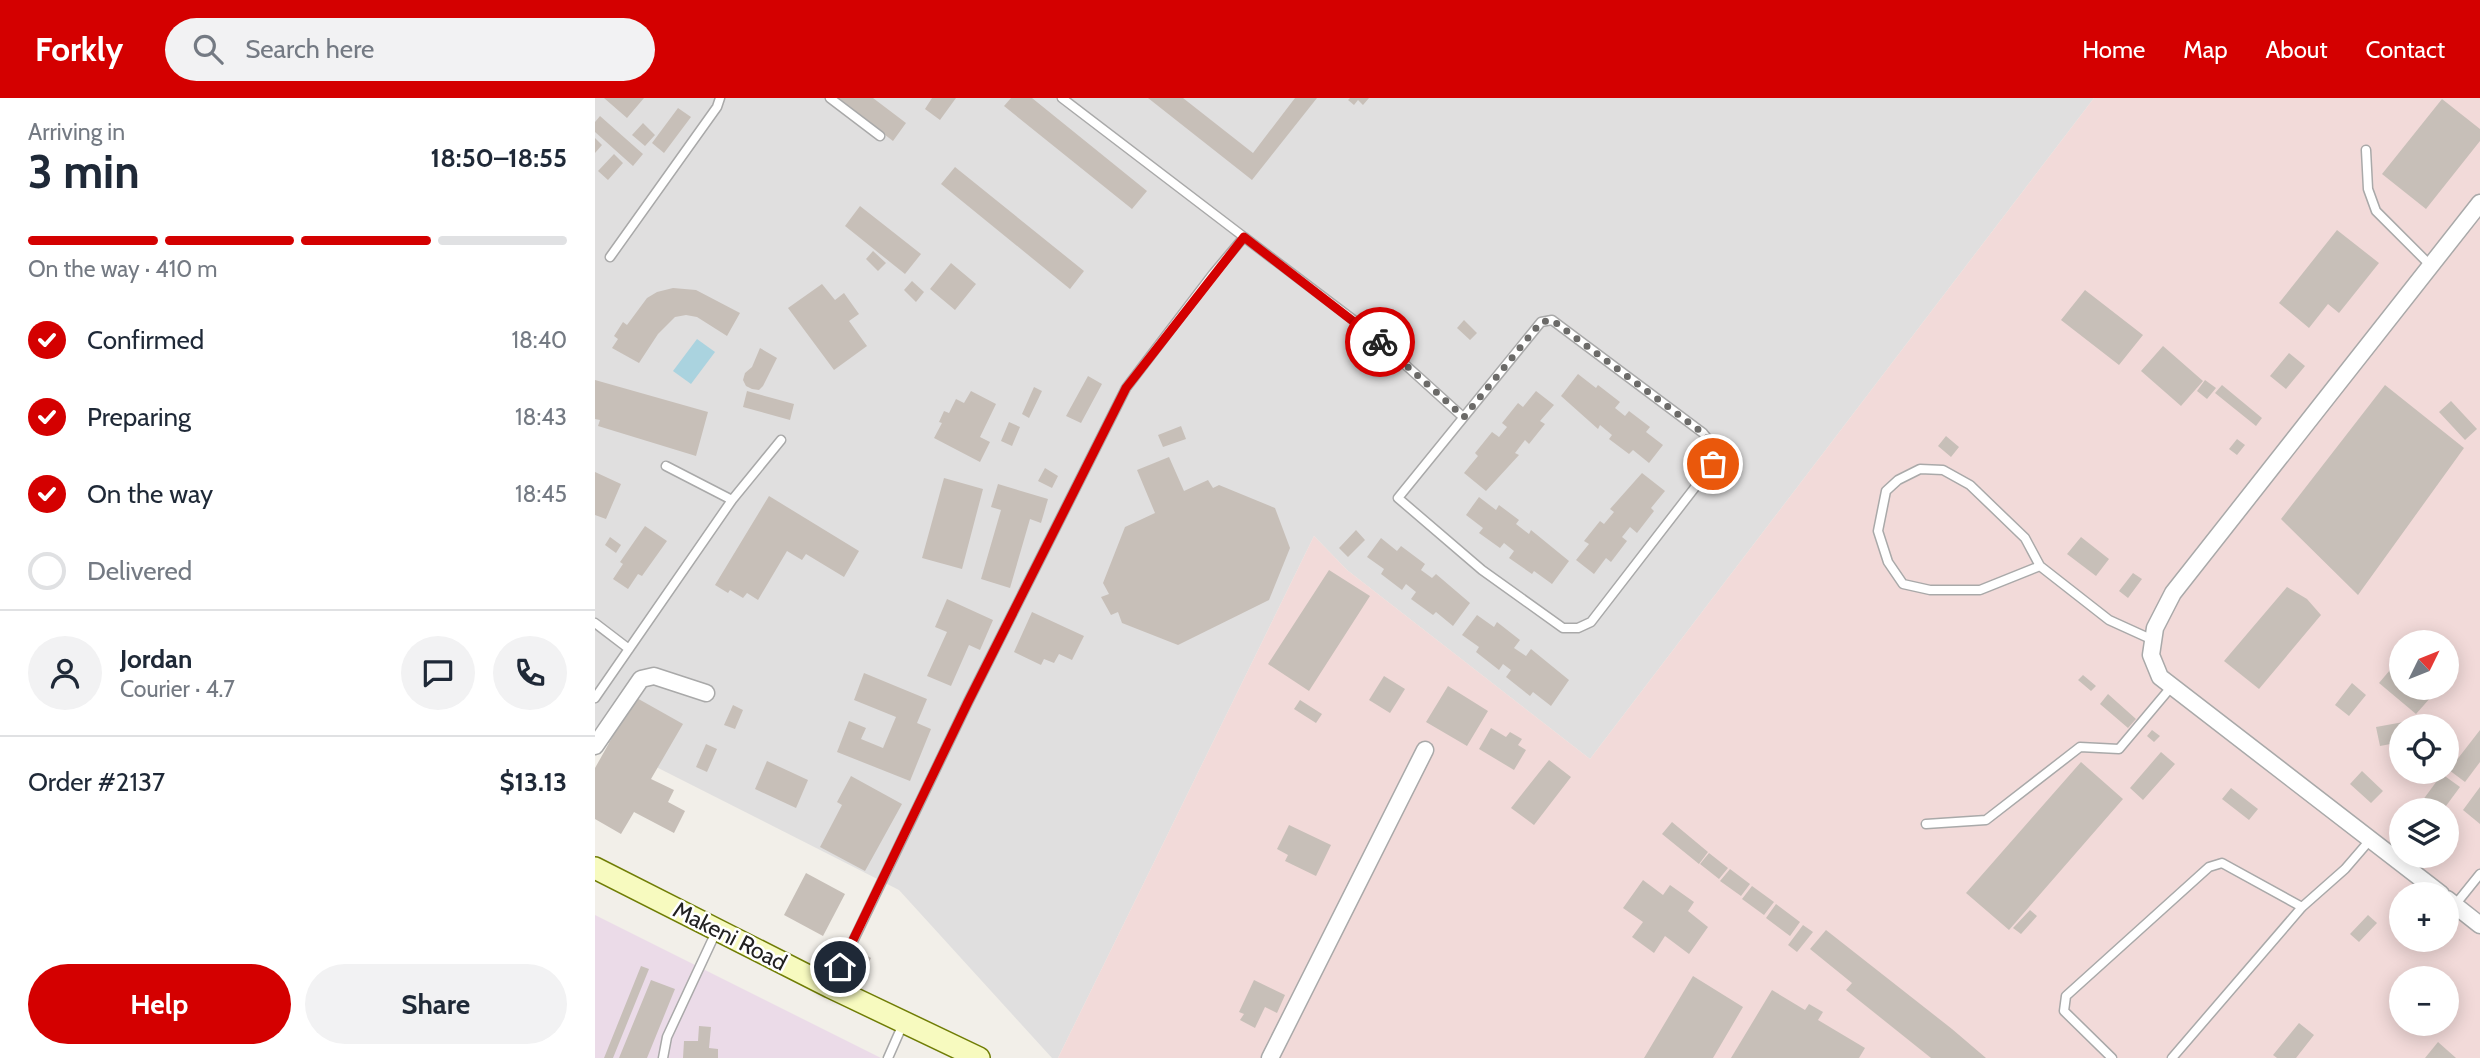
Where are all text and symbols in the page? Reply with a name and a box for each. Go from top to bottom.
search box [165,18,655,81]
text: Forkly [35,29,123,69]
icon: search [189,30,227,68]
text: Search here [245,33,374,65]
text: Home [2082,35,2145,64]
text: Map [2183,35,2228,64]
text: About [2266,35,2328,64]
text: Contact [2366,35,2445,64]
text: Arriving in [28,118,125,146]
text: 18:50–18:55 [431,142,567,174]
text: 3 min [28,144,140,200]
text: On the way · 410 m [28,255,218,283]
courier [1345,307,1415,377]
icon: check [28,321,66,359]
icon: bike [1361,323,1399,361]
text: Confirmed [87,324,204,356]
text: 18:40 [511,326,567,354]
icon: check [28,398,66,436]
text: Preparing [87,401,191,433]
text: 18:43 [515,403,567,431]
pin [1683,434,1743,494]
icon: bag [1694,445,1732,483]
icon: check [28,475,66,513]
text: On the way [87,478,213,510]
text: 18:45 [515,480,567,508]
text: Delivered [87,555,192,587]
north arrow [2389,630,2459,700]
map controls [2389,630,2459,1036]
button: person [28,636,102,710]
button: chat [401,636,475,710]
button: phone [493,636,567,710]
text: Jordan [120,643,192,675]
text: Courier · 4.7 [120,675,235,703]
button: locate [2389,714,2459,784]
text: Order #2137 [28,766,165,798]
text: $13.13 [499,766,567,798]
button: layers [2389,798,2459,868]
button: + [2389,882,2459,952]
street label: Makeni Road [668,895,792,977]
pin [810,937,870,997]
icon: home [821,948,859,986]
button: Help [28,964,291,1044]
button: Share [305,964,567,1044]
button: − [2389,966,2459,1036]

